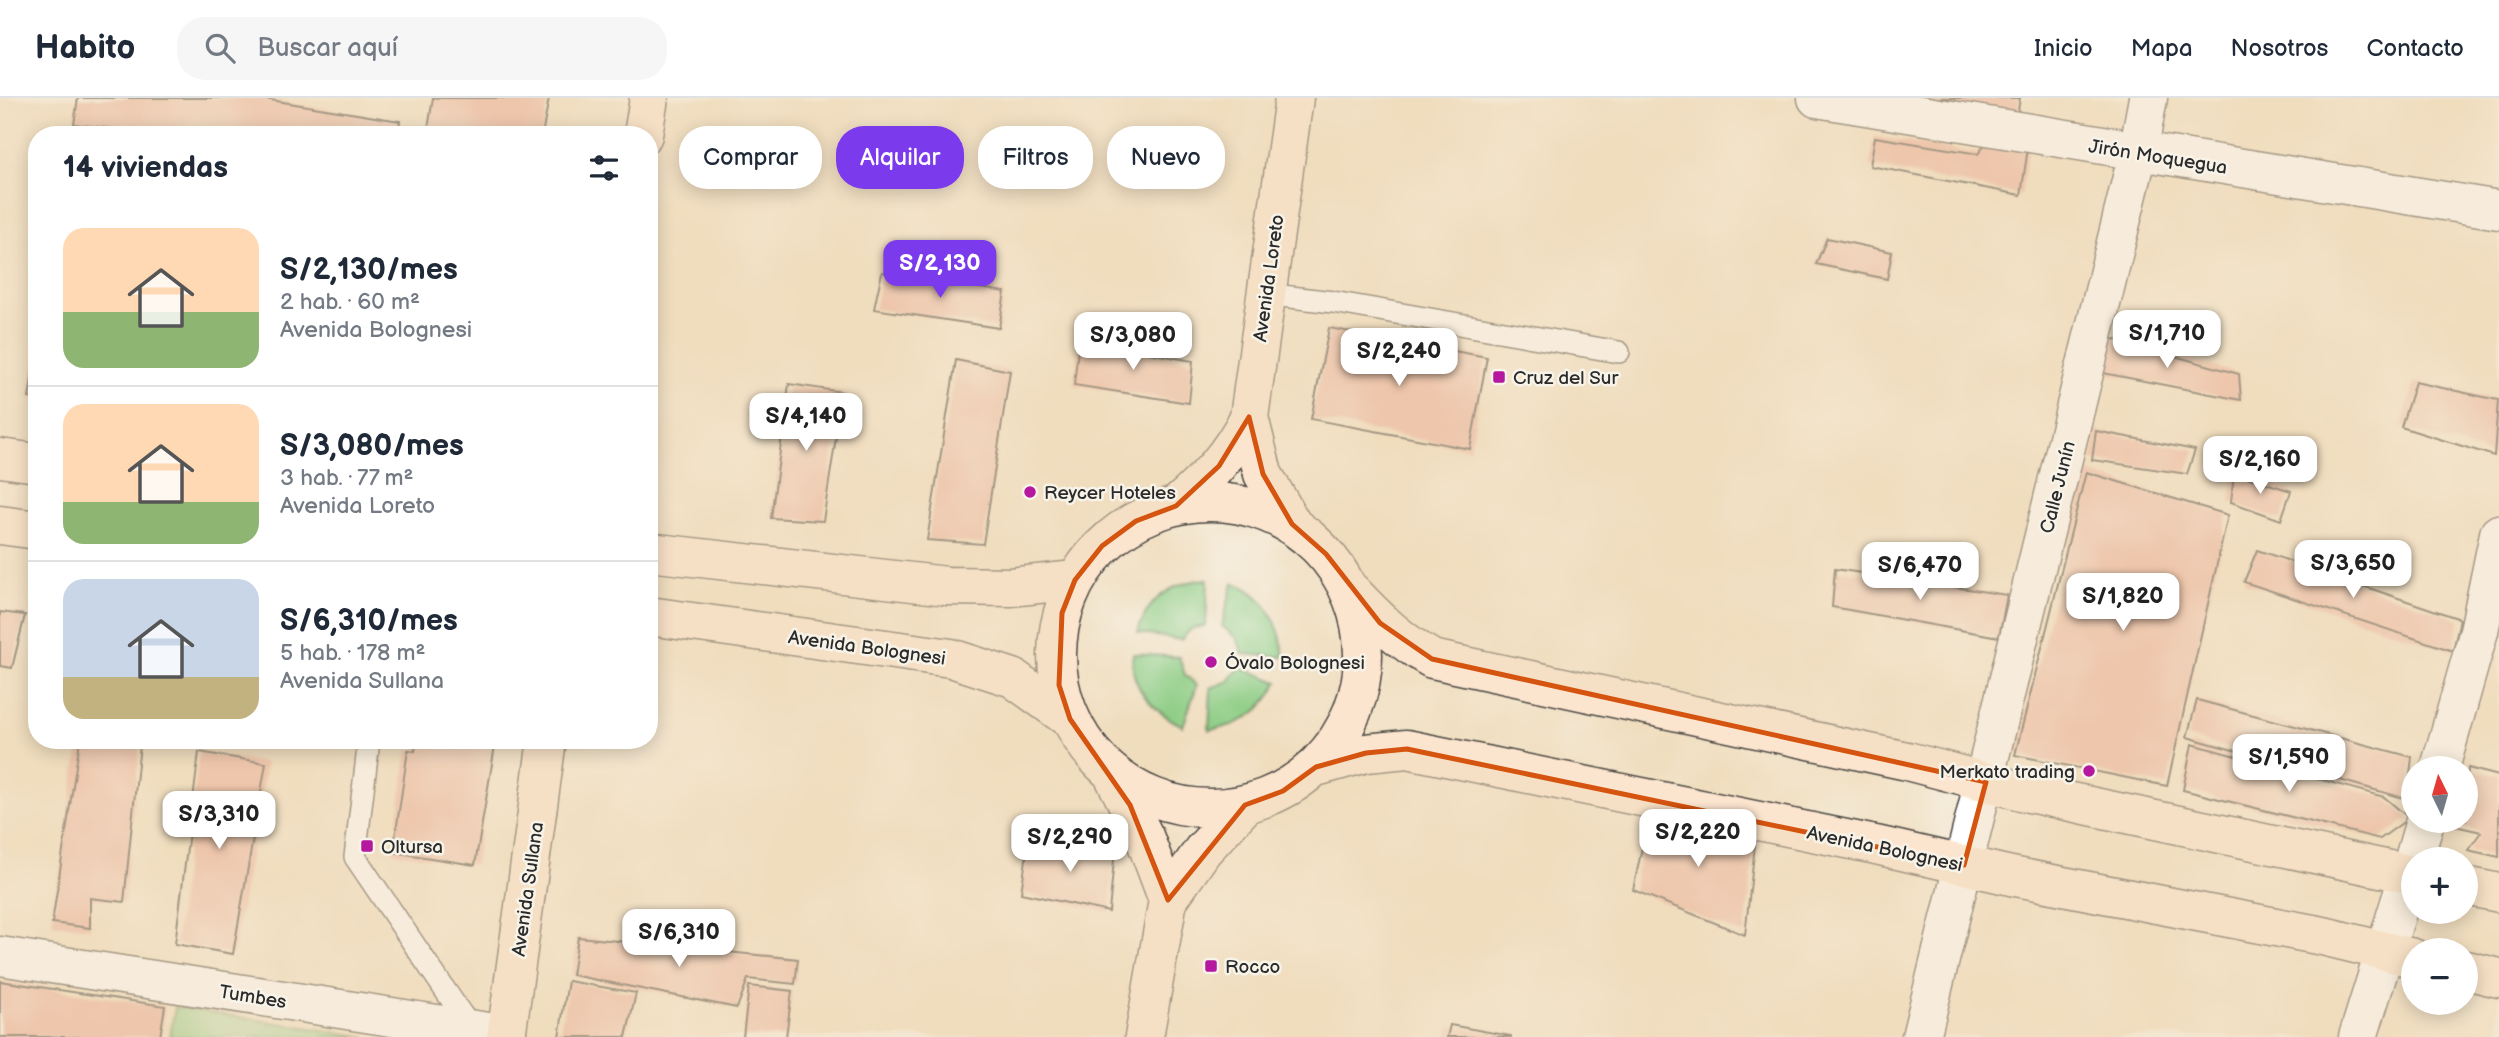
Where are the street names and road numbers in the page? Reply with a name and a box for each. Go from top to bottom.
street label: Jirón Moquegua [2087,135,2229,180]
street label: Avenida Loreto [1249,213,1290,343]
street label: Calle Junín [2036,439,2081,536]
street label: Avenida Bolognesi [787,626,947,671]
street label: Avenida Sullana [508,821,549,958]
street label: Avenida Bolognesi [1805,822,1965,877]
street label: Tumbes [217,981,288,1014]

